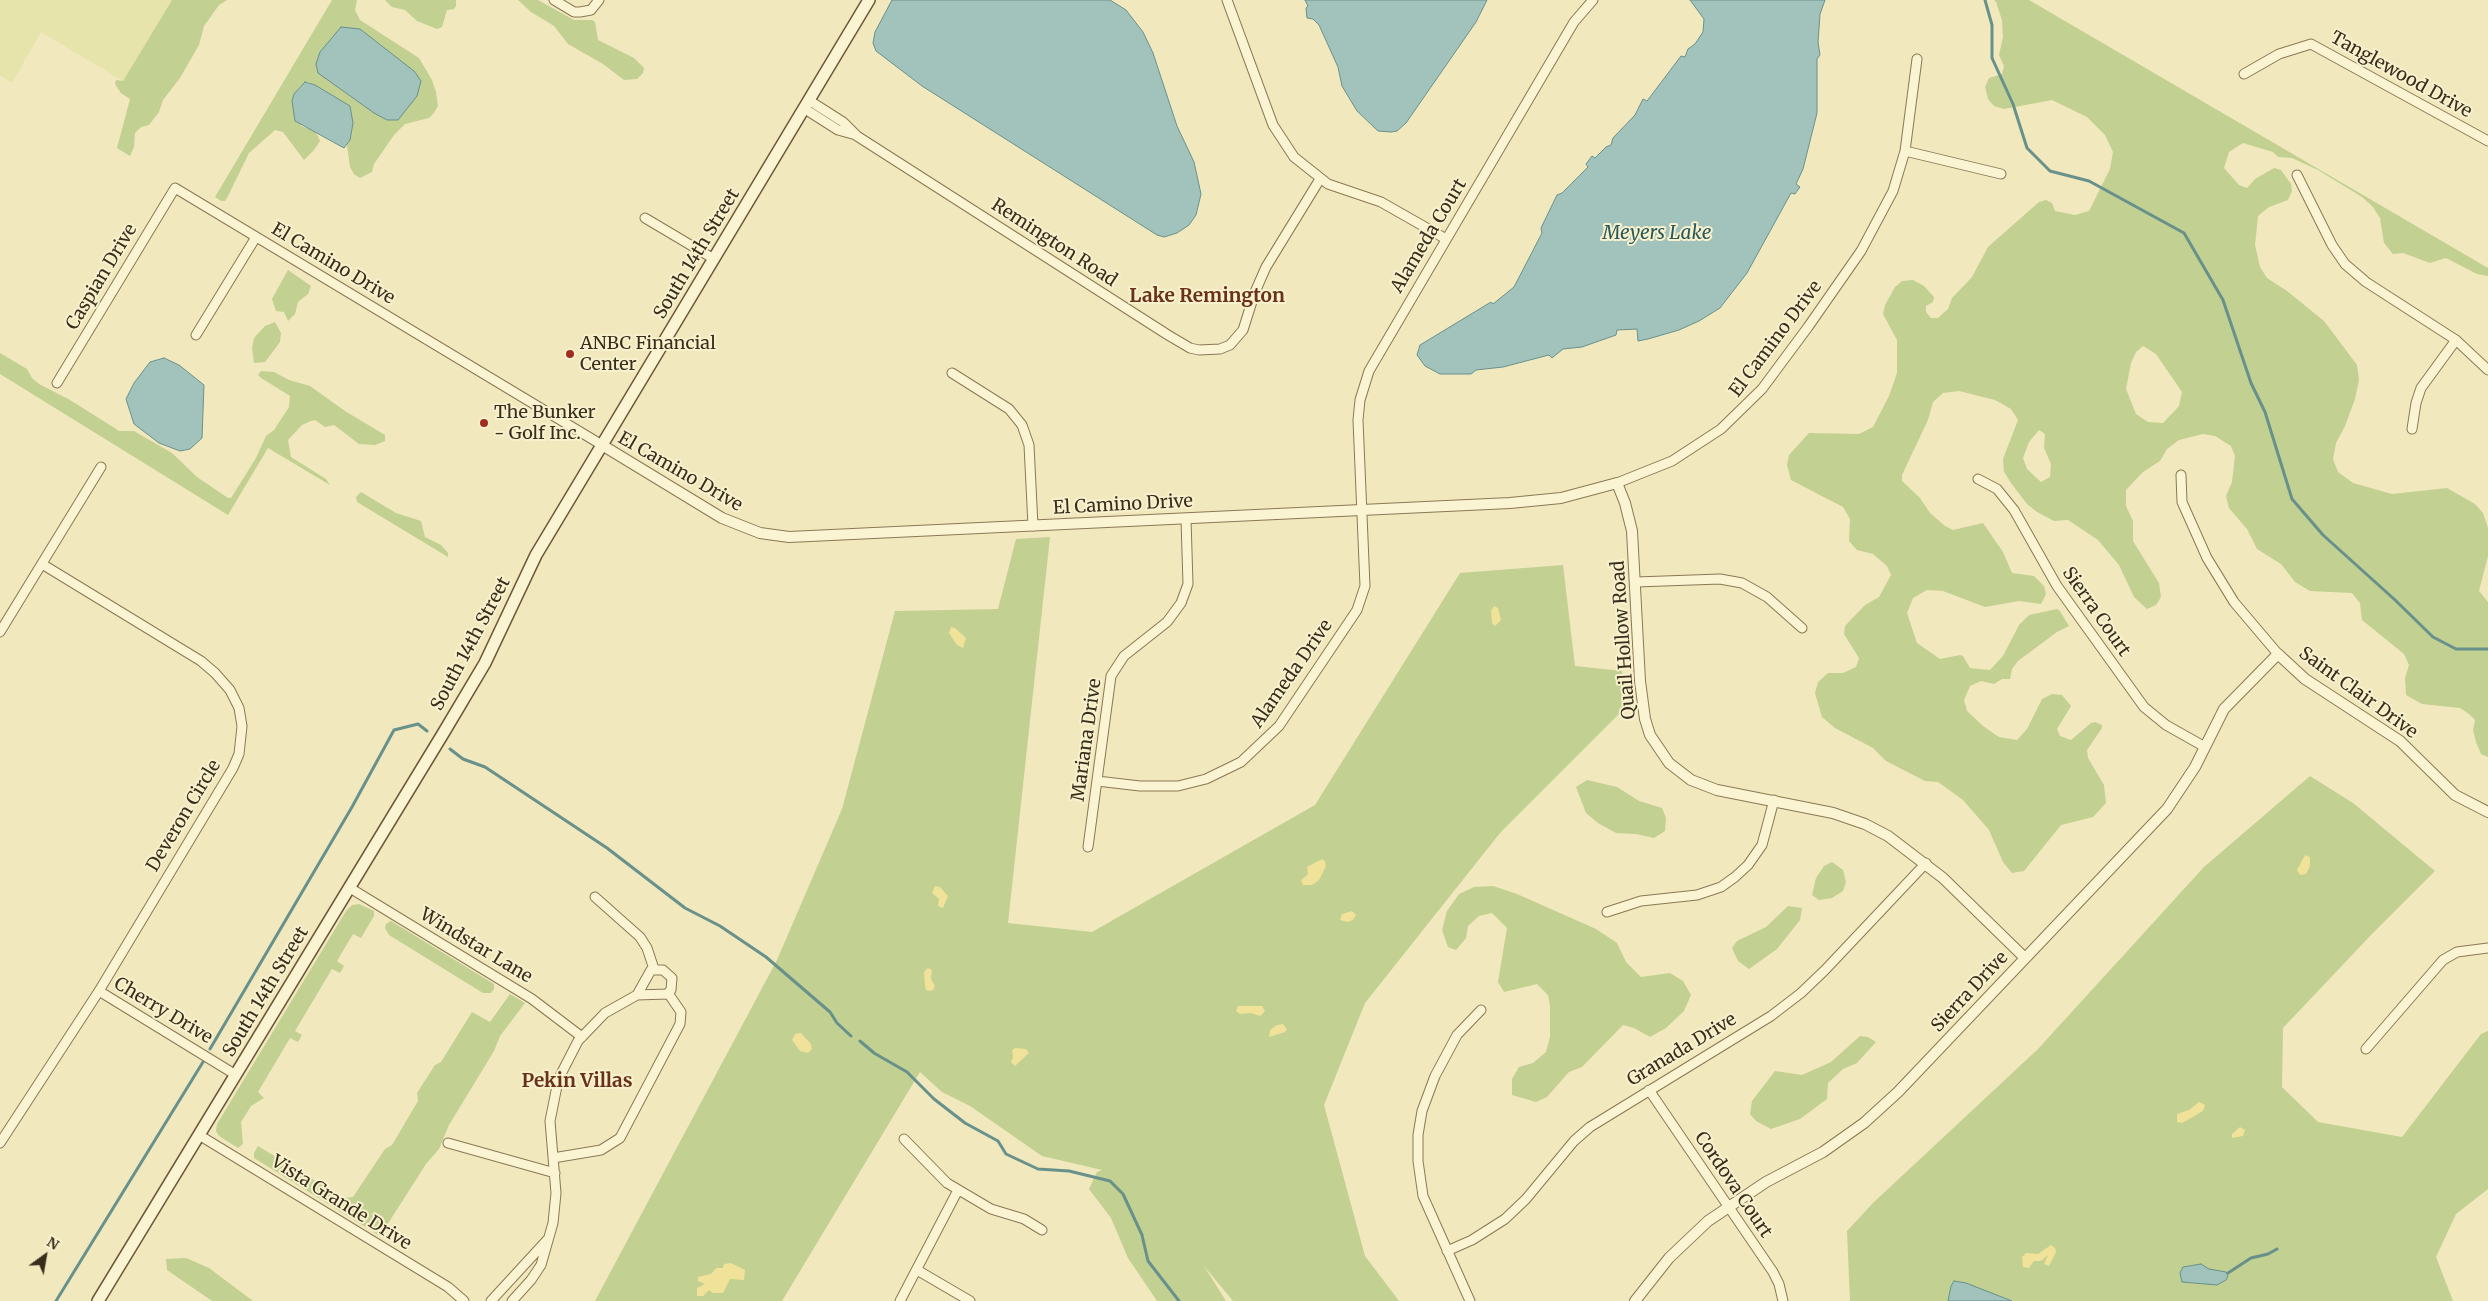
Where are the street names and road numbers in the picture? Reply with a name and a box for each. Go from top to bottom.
street label: Tanglewood Drive [2326,27,2476,123]
street label: Alameda Court [1387,175,1471,297]
street label: South 14th Street [650,185,744,323]
street label: Remington Road [987,194,1121,292]
street label: El Camino Drive [267,219,399,309]
street label: Caspian Drive [62,220,142,334]
street label: El Camino Drive [1725,277,1827,401]
street label: El Camino Drive [614,428,746,516]
street label: El Camino Drive [1052,491,1194,519]
street label: Quail Hollow Road [1608,560,1640,720]
street label: Sierra Court [2057,563,2135,661]
street label: South 14th Street [427,574,515,714]
street label: Alameda Drive [1247,616,1337,732]
street label: Saint Clair Drive [2294,643,2422,743]
street label: Mariana Drive [1068,677,1106,803]
street label: Deveron Circle [142,756,226,876]
street label: Windstar Lane [416,904,536,988]
street label: South 14th Street [219,923,313,1061]
street label: Sierra Drive [1927,947,2013,1037]
street label: Cherry Drive [110,973,216,1049]
street label: Granada Drive [1623,1009,1741,1091]
street label: Cordova Court [1690,1128,1776,1242]
street label: Vista Grande Drive [267,1151,415,1255]

